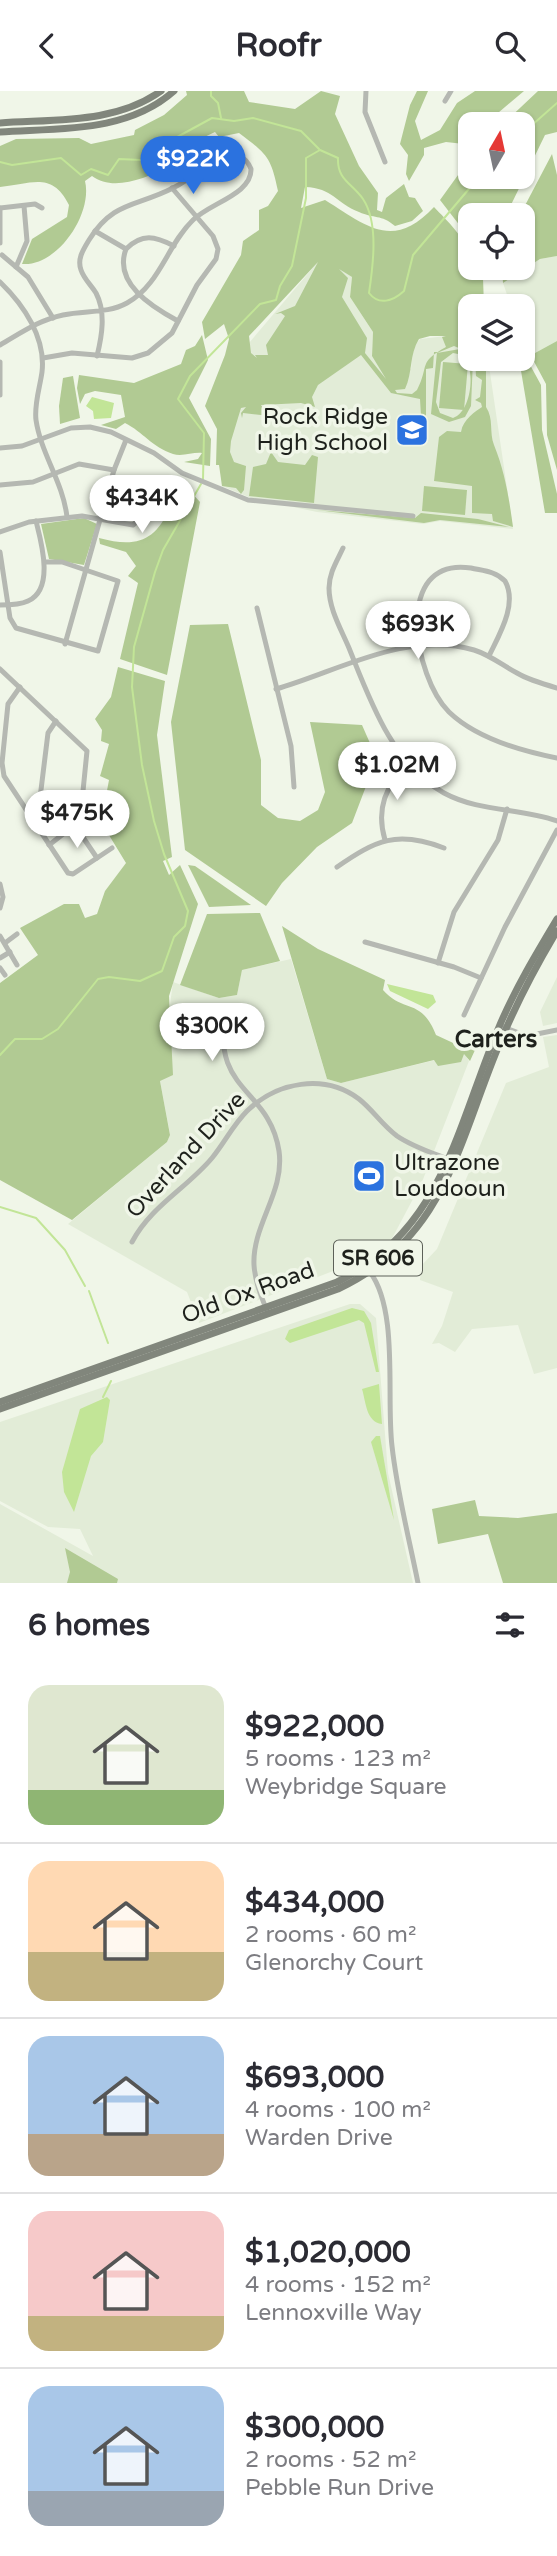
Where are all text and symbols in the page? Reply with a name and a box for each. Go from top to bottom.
icon: back [28,27,66,65]
text: Roofr [235,27,322,65]
icon: search [491,27,529,65]
north arrow [458,112,536,189]
map controls [458,112,535,371]
pin: $922K [144,137,242,196]
text: $922K [157,145,229,173]
button: locate [458,203,535,280]
button: layers [458,294,535,371]
place label: Rock Ridge High School [257,403,388,457]
school or university icon: Rock Ridge High School [393,411,431,449]
pin: $434K [93,475,191,535]
text: $434K [106,484,178,512]
pin: $693K [369,601,467,661]
text: $693K [382,610,454,638]
pin: $1.02M [340,743,454,802]
text: $1.02M [354,751,440,779]
pin: $475K [28,791,126,850]
text: $475K [41,799,113,827]
pin: $300K [163,1003,261,1063]
text: $300K [176,1012,248,1040]
district label: Carters [455,1025,537,1054]
street label: Overland Drive [120,1086,252,1224]
place label: Ultrazone Loudooun [394,1149,506,1203]
sports icon: Ultrazone Loudooun [350,1157,388,1195]
road number: SR 606 [334,1241,422,1275]
street label: Old Ox Road [178,1256,318,1330]
icon: filters [491,1606,529,1644]
text: 6 homes [28,1607,150,1644]
text: $922,000 [245,1708,384,1745]
icon: home [84,1713,168,1797]
text: 5 rooms · 123 m² [245,1745,431,1773]
text: Weybridge Square [245,1773,447,1801]
text: $434,000 [245,1884,384,1921]
icon: home [84,1889,168,1973]
text: 2 rooms · 60 m² [245,1921,416,1949]
text: Glenorchy Court [245,1949,423,1977]
text: $693,000 [245,2059,384,2096]
icon: home [84,2064,168,2148]
text: 4 rooms · 100 m² [245,2096,431,2124]
text: Warden Drive [245,2124,393,2152]
text: $1,020,000 [245,2234,411,2271]
icon: home [84,2239,168,2323]
text: 4 rooms · 152 m² [245,2271,431,2299]
text: Lennoxville Way [245,2299,422,2327]
text: $300,000 [245,2409,384,2446]
icon: home [84,2414,168,2498]
text: 2 rooms · 52 m² [245,2446,416,2474]
text: Pebble Run Drive [245,2474,434,2502]

